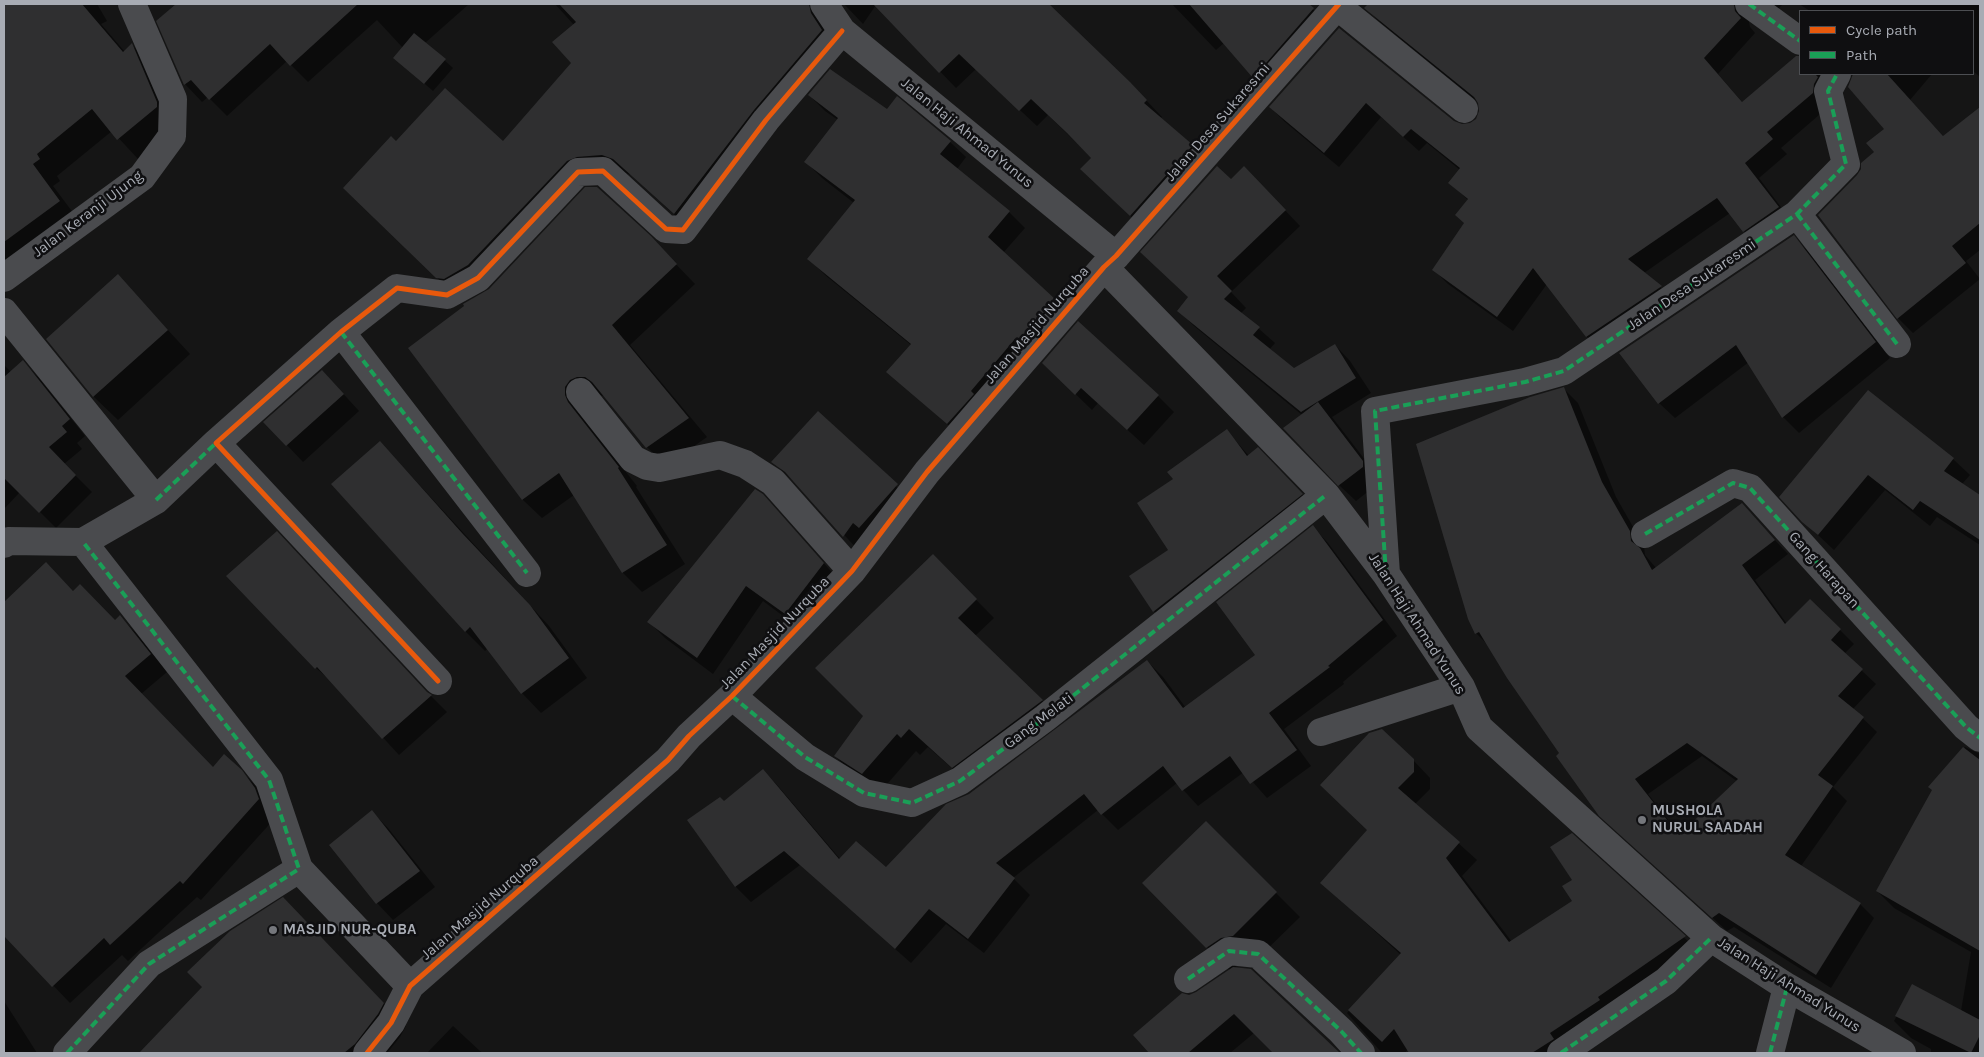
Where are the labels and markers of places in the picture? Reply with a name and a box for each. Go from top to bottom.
place label: MUSHOLA NURUL SAADAH [1652,802,1763,837]
marker: MUSHOLA NURUL SAADAH [1636,814,1648,826]
place label: MASJID NUR-QUBA [283,921,416,939]
marker: MASJID NUR-QUBA [267,924,279,936]

